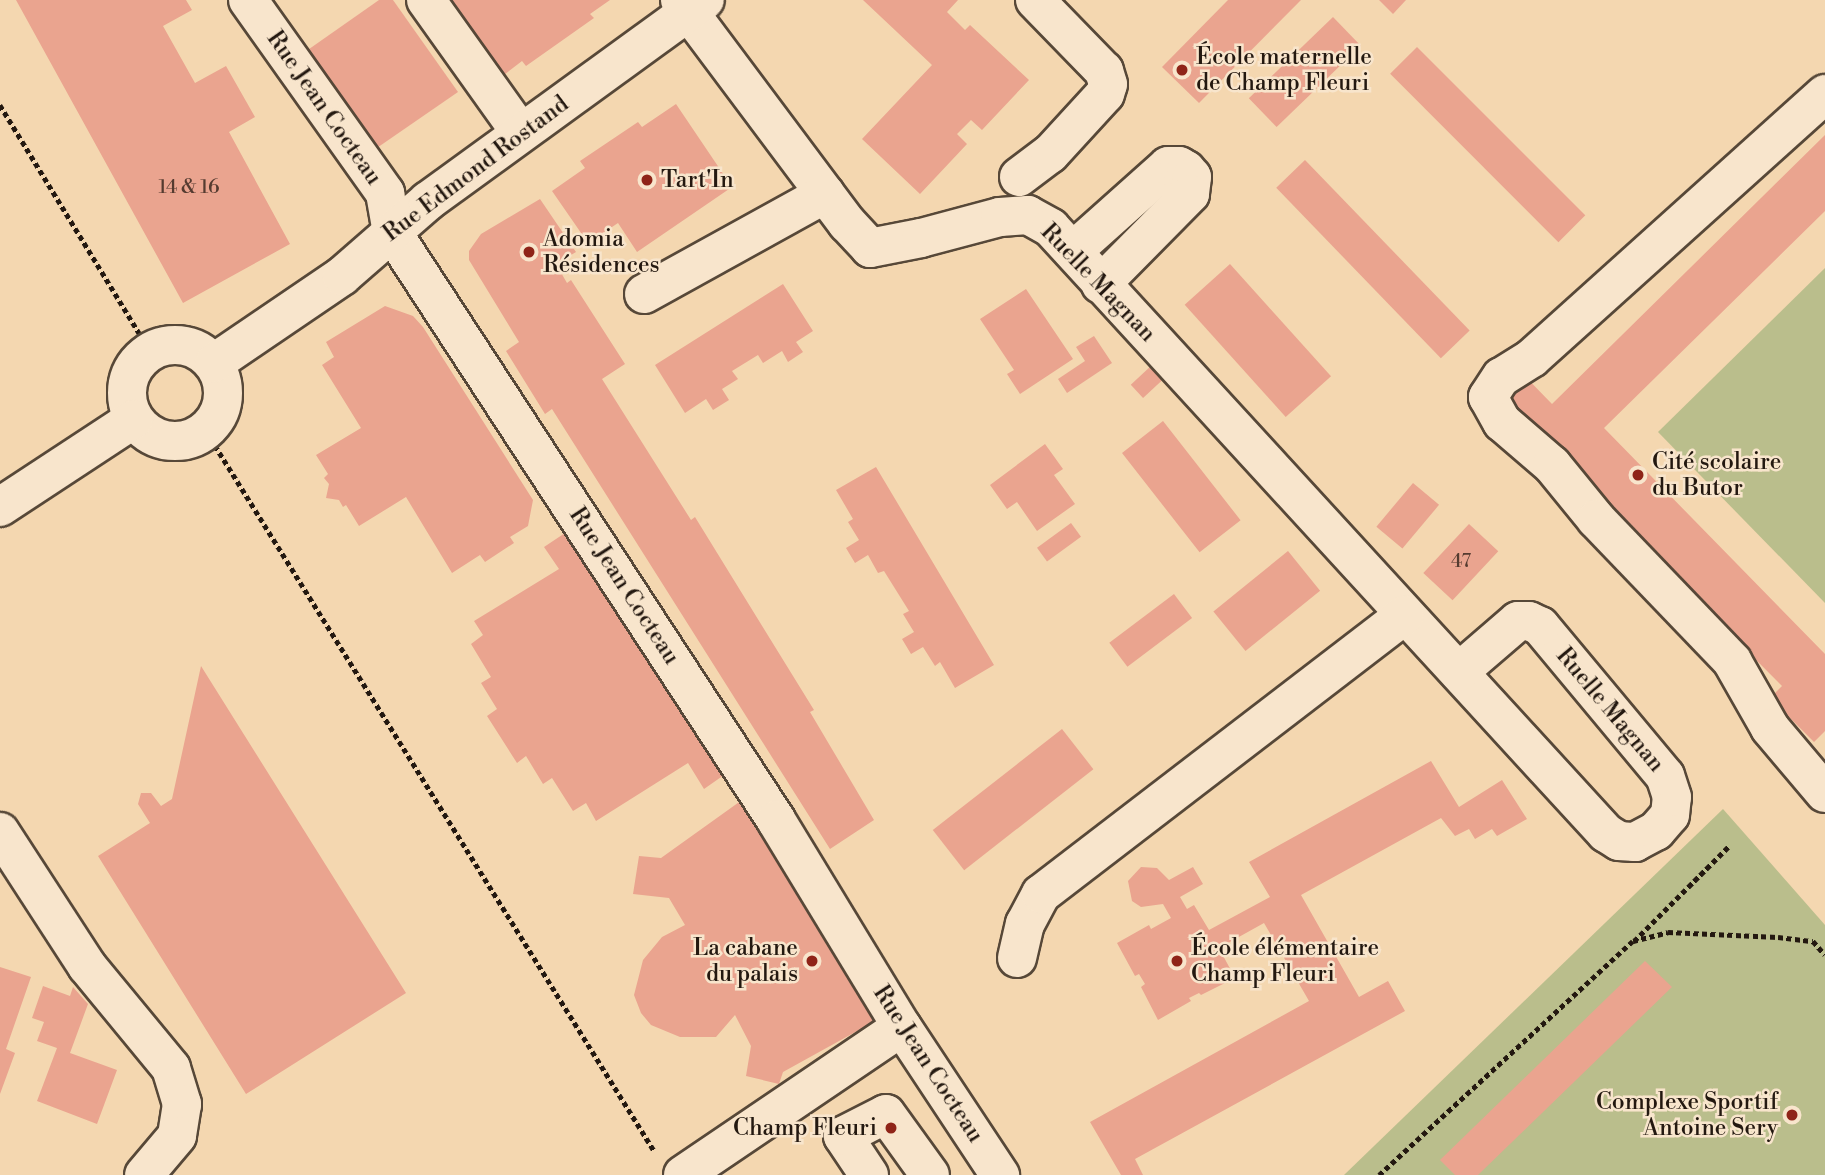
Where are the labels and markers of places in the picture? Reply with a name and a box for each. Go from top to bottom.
place label: École maternelle de Champ Fleuri [1196,43,1372,97]
marker: École maternelle de Champ Fleuri [1174,62,1190,78]
place label: Tart'In [661,166,734,194]
marker: Tart'In [639,172,655,188]
place label: Adomia Résidences [543,225,660,279]
marker: Adomia Résidences [521,244,537,260]
place label: Cité scolaire du Butor [1652,448,1781,502]
marker: Cité scolaire du Butor [1630,467,1646,483]
place label: La cabane du palais [693,934,798,988]
place label: École élémentaire Champ Fleuri [1191,934,1379,988]
marker: La cabane du palais [804,953,820,969]
marker: École élémentaire Champ Fleuri [1169,953,1185,969]
place label: Complexe Sportif Antoine Sery [1596,1088,1778,1142]
marker: Complexe Sportif Antoine Sery [1784,1107,1800,1123]
place label: Champ Fleuri [733,1114,877,1142]
marker: Champ Fleuri [883,1120,899,1136]

